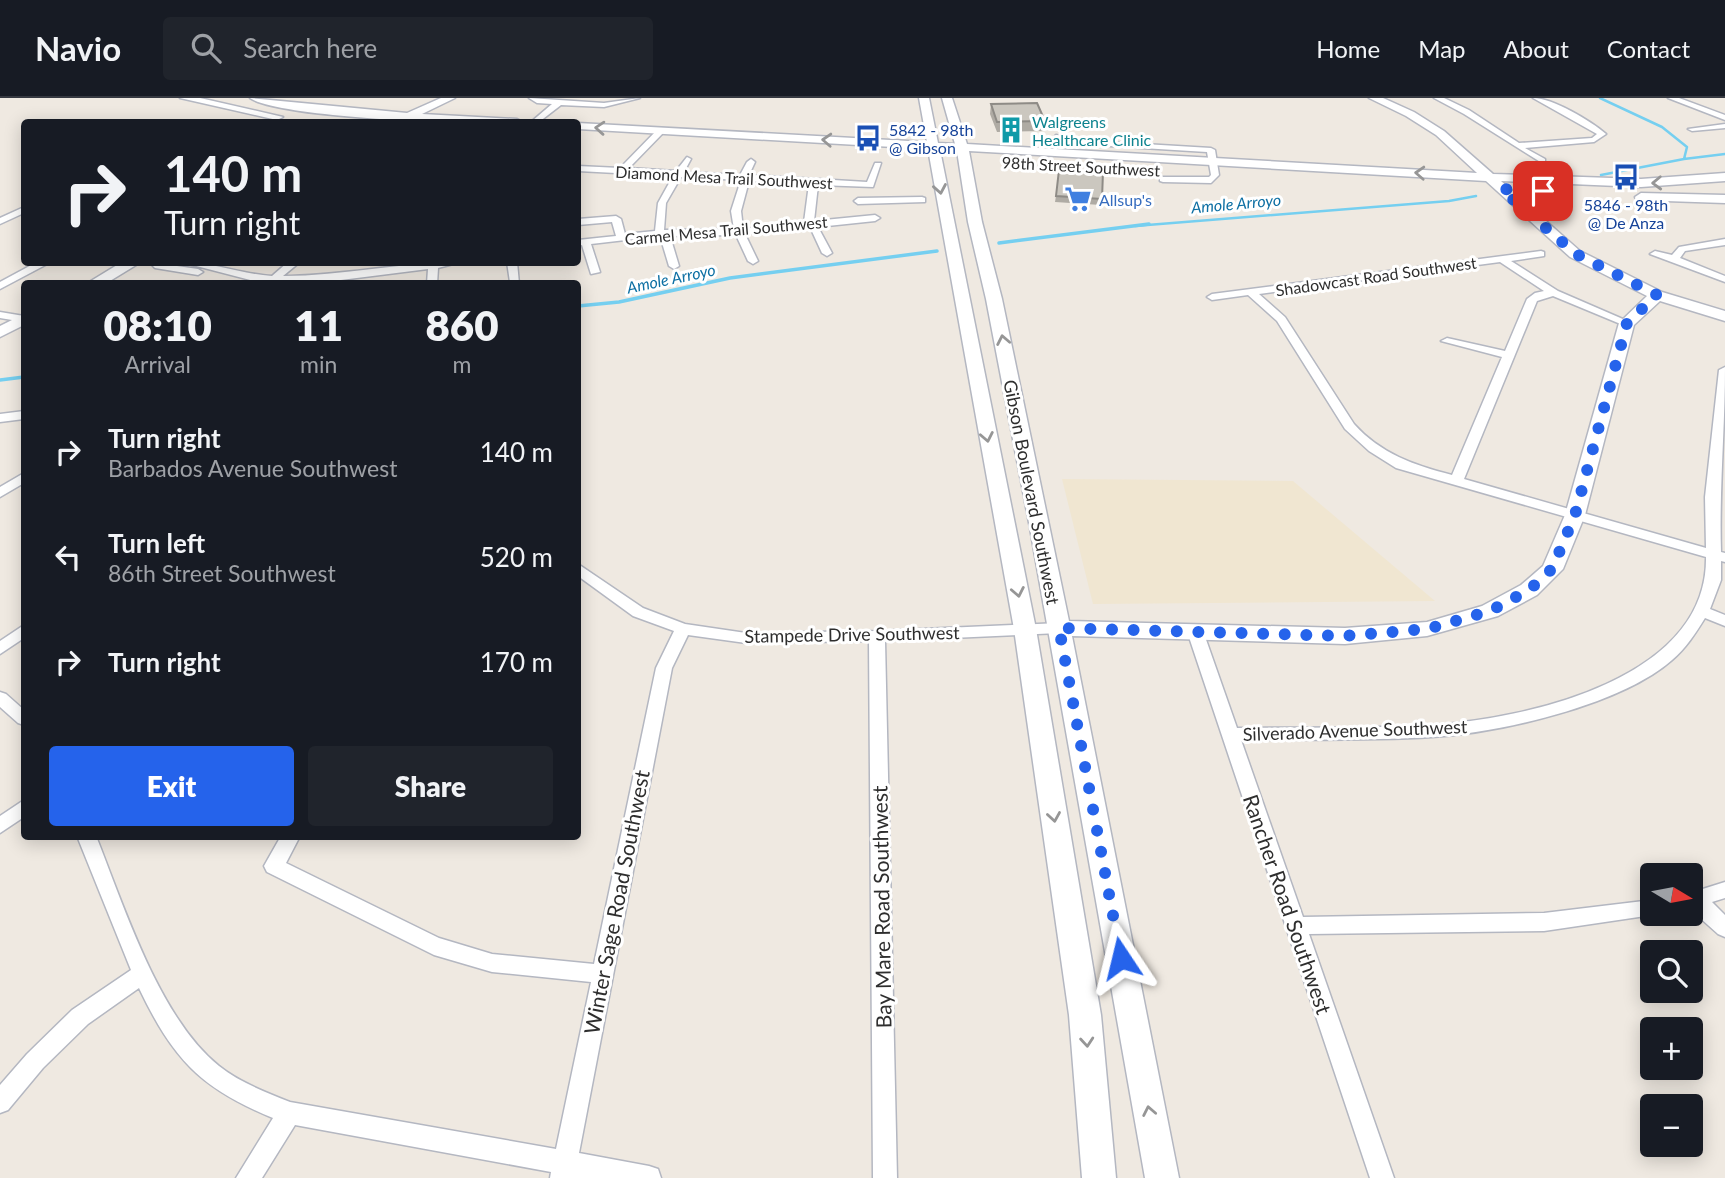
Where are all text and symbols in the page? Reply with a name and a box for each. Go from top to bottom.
search box [163,17,653,80]
text: Navio [35,28,121,68]
icon: search [187,29,225,67]
text: Search here [243,32,377,64]
text: Home [1316,34,1380,63]
text: Map [1418,34,1466,63]
text: About [1504,34,1569,63]
text: Contact [1607,34,1690,63]
place label: Walgreens Healthcare Clinic [1032,112,1152,149]
building icon: Walgreens Healthcare Clinic [996,115,1026,145]
one-way arrow [594,120,605,135]
place label: 5842 - 98th @ Gibson [889,120,973,157]
bus stop icon: 5842 - 98th @ Gibson [853,123,883,153]
one-way arrow [822,132,833,147]
text: 140 m [164,144,302,202]
icon: right [49,147,140,238]
street label: 98th Street Southwest [1001,152,1161,180]
pin [1513,161,1573,221]
street label: Diamond Mesa Trail Southwest [615,162,833,192]
bus stop icon: 5846 - 98th @ De Anza [1611,162,1641,192]
one-way arrow [1414,165,1425,180]
icon: arrive [1524,172,1562,210]
one-way arrow [1651,175,1662,190]
one-way arrow [932,183,947,195]
supermarket icon: Allsup's [1063,184,1093,214]
place label: Allsup's [1099,190,1152,209]
water label: Amole Arroyo [1189,190,1282,216]
place label: 5846 - 98th @ De Anza [1584,195,1668,232]
text: Turn right [164,203,300,242]
street label: Carmel Mesa Trail Southwest [624,212,828,248]
street label: Shadowcast Road Southwest [1274,252,1478,300]
water label: Amole Arroyo [624,259,717,297]
text: 08:10 [103,300,212,350]
text: 11 [294,300,343,350]
text: 860 [425,300,499,350]
one-way arrow [996,334,1011,346]
text: Arrival [125,350,191,378]
text: min [300,350,337,378]
text: m [453,350,471,378]
street label: Gibson Boulevard Southwest [999,378,1065,607]
text: Turn right [108,422,221,454]
one-way arrow [979,431,994,443]
icon: right [49,433,87,471]
text: 140 m [480,436,553,468]
text: Barbados Avenue Southwest [108,454,397,482]
text: Turn left [108,527,205,559]
icon: left [49,538,87,576]
text: 520 m [480,541,553,573]
text: 86th Street Southwest [108,559,336,587]
one-way arrow [1009,586,1024,598]
street label: Stampede Drive Southwest [744,621,960,647]
icon: right [49,643,87,681]
text: Turn right [108,646,221,678]
text: 170 m [480,646,553,678]
street label: Silverado Avenue Southwest [1242,715,1468,745]
button: Exit [49,746,294,826]
button: Share [308,746,553,826]
street label: Winter Sage Road Southwest [578,767,654,1036]
street label: Bay Mare Road Southwest [866,785,896,1029]
street label: Rancher Road Southwest [1239,791,1338,1018]
one-way arrow [1046,811,1061,823]
north arrow [1640,863,1703,926]
map controls [1640,863,1703,1157]
position arrow [1084,921,1158,995]
button: search [1640,940,1703,1003]
button: + [1640,1017,1703,1080]
one-way arrow [1080,1036,1095,1048]
button: − [1640,1094,1703,1157]
one-way arrow [1143,1105,1158,1117]

